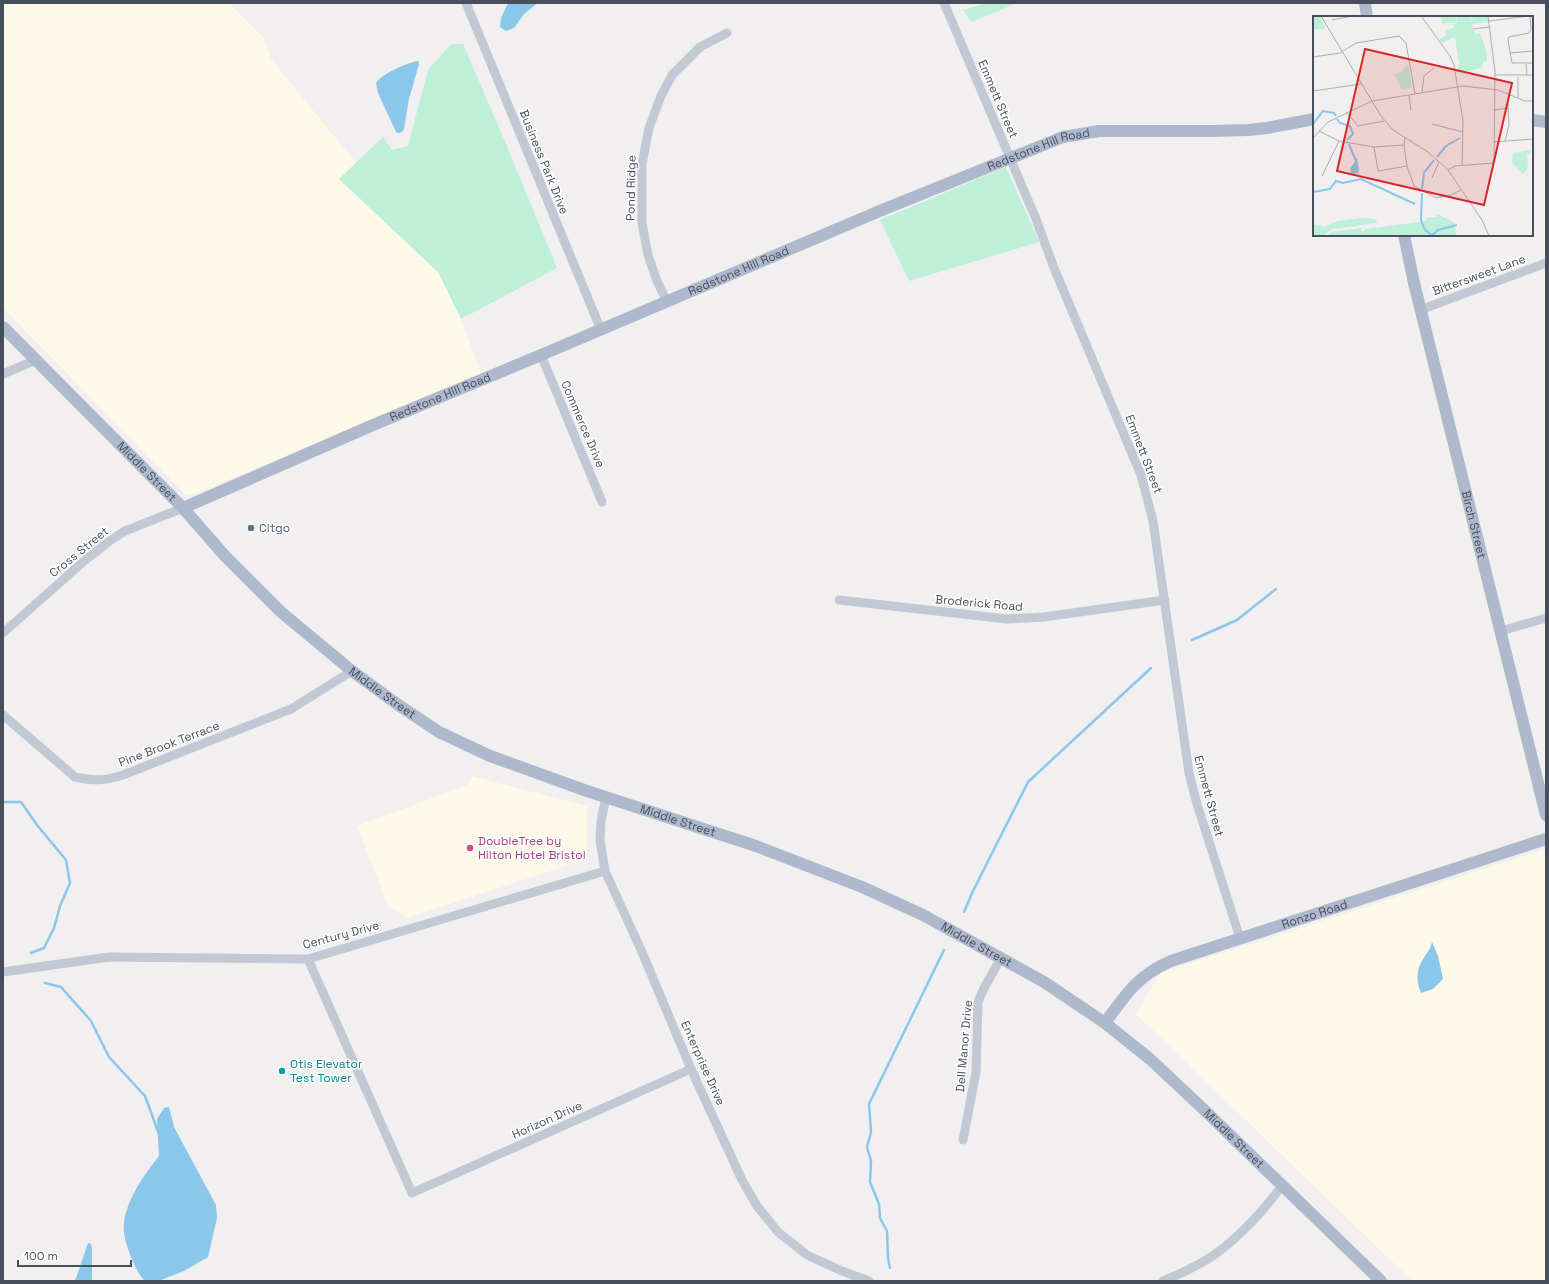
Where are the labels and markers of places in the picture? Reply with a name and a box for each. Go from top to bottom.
place label: Citgo [259,520,290,536]
marker: Citgo [246,523,256,533]
place label: DoubleTree by Hilton Hotel Bristol [478,833,586,863]
marker: DoubleTree by Hilton Hotel Bristol [465,843,475,853]
place label: Otis Elevator Test Tower [290,1056,363,1086]
marker: Otis Elevator Test Tower [277,1066,287,1076]

